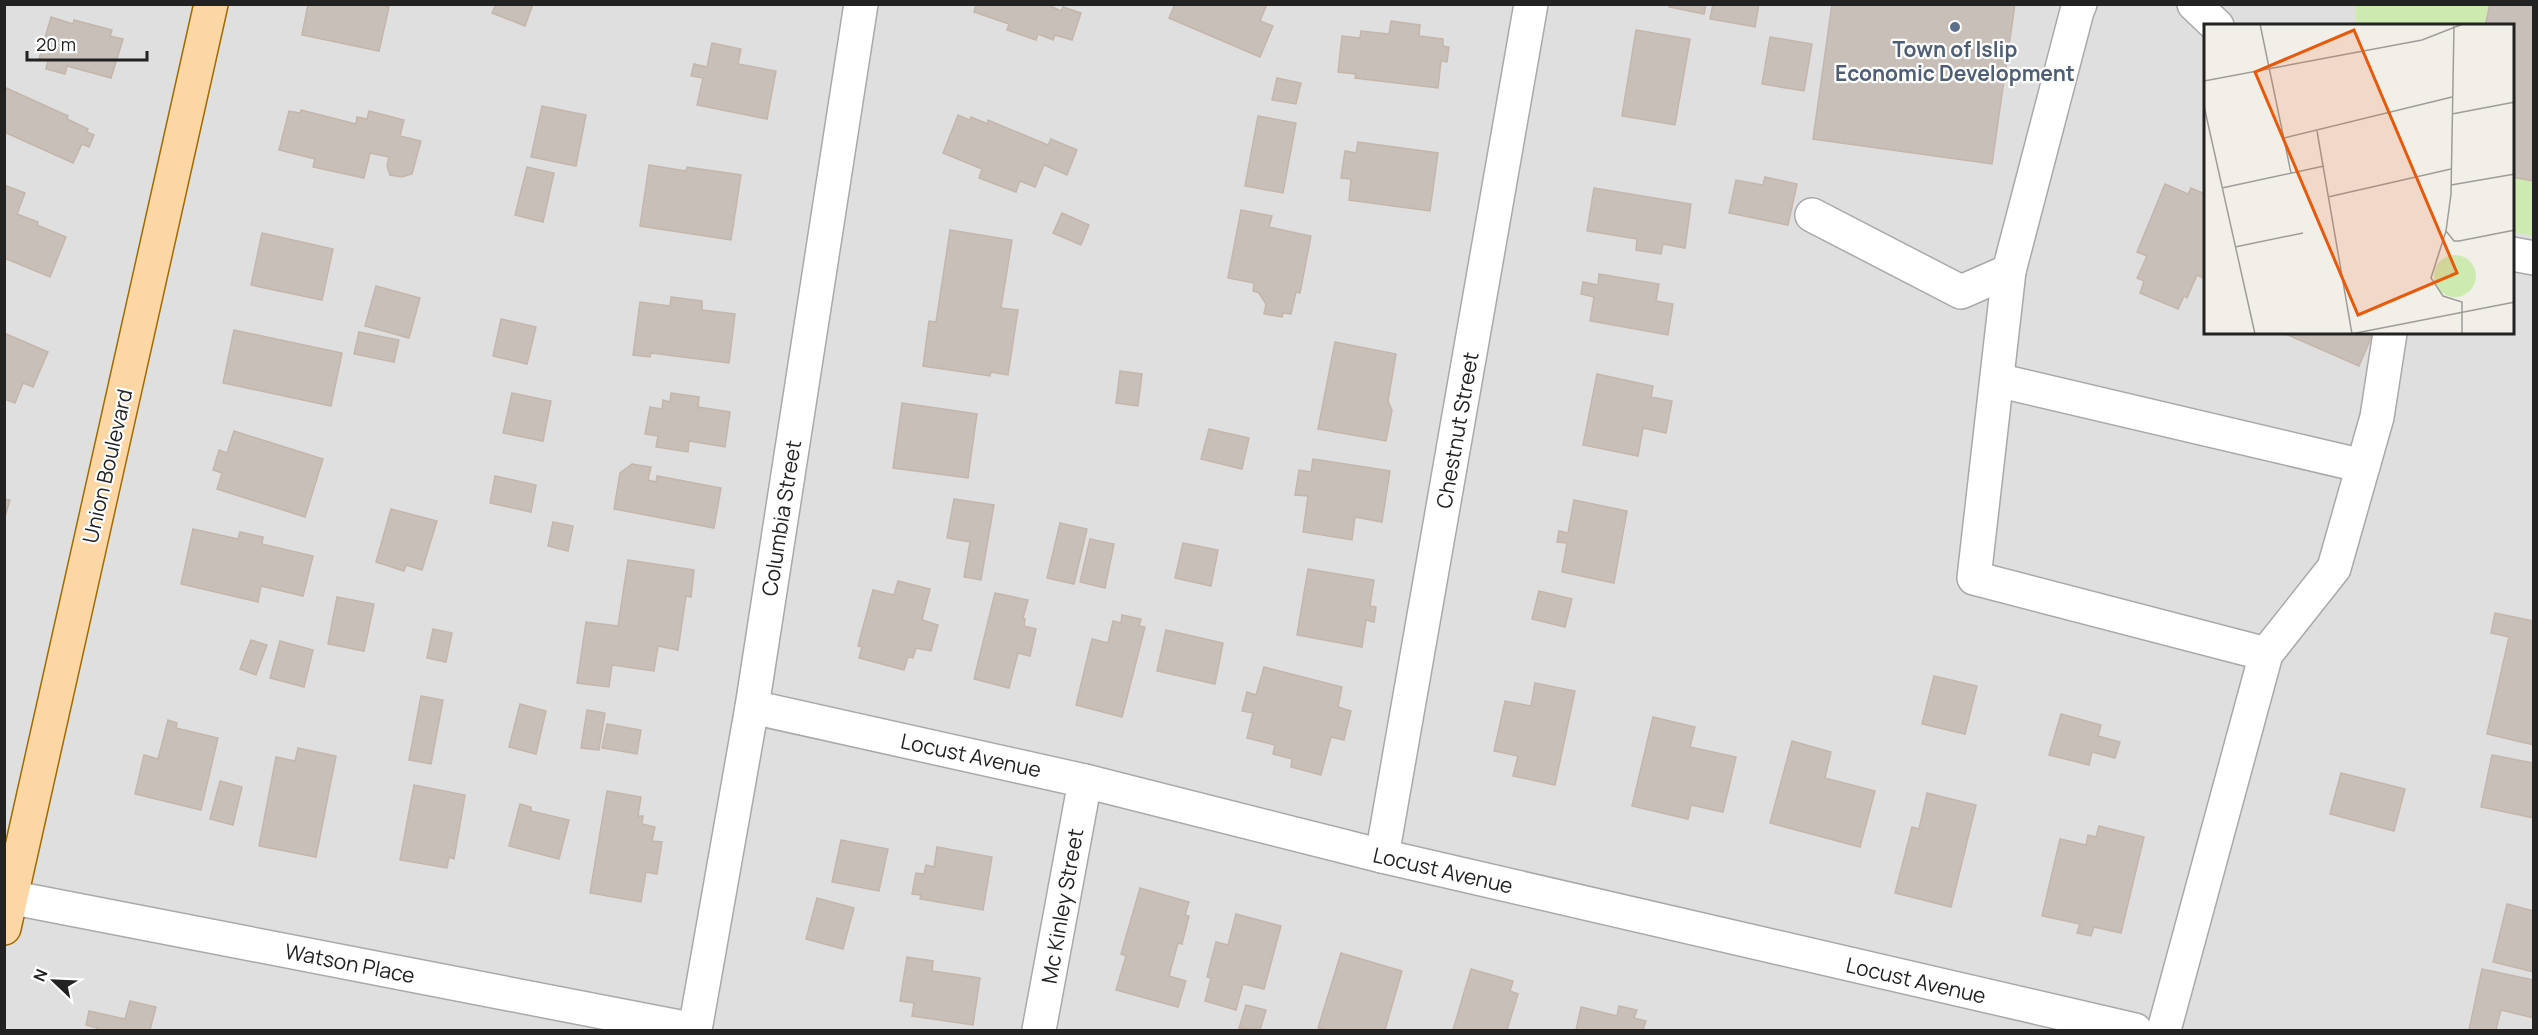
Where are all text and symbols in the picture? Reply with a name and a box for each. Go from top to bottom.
marker: Town of Islip Economic Development [1948,20,1962,34]
scale bar [27,24,147,62]
inset map [2204,24,2514,334]
text: 20 m [36,32,76,56]
place label: Town of Islip Economic Development [1835,35,2075,87]
street label: Chestnut Street [1429,350,1485,510]
street label: Union Boulevard [76,386,138,546]
street label: Columbia Street [755,438,807,598]
street label: Locust Avenue [898,726,1044,784]
street label: Mc Kinley Street [1035,826,1089,986]
street label: Locust Avenue [1370,840,1516,900]
street label: Watson Place [283,937,417,989]
street label: Locust Avenue [1843,950,1989,1010]
north arrow [24,951,84,1011]
text: N [28,966,53,985]

